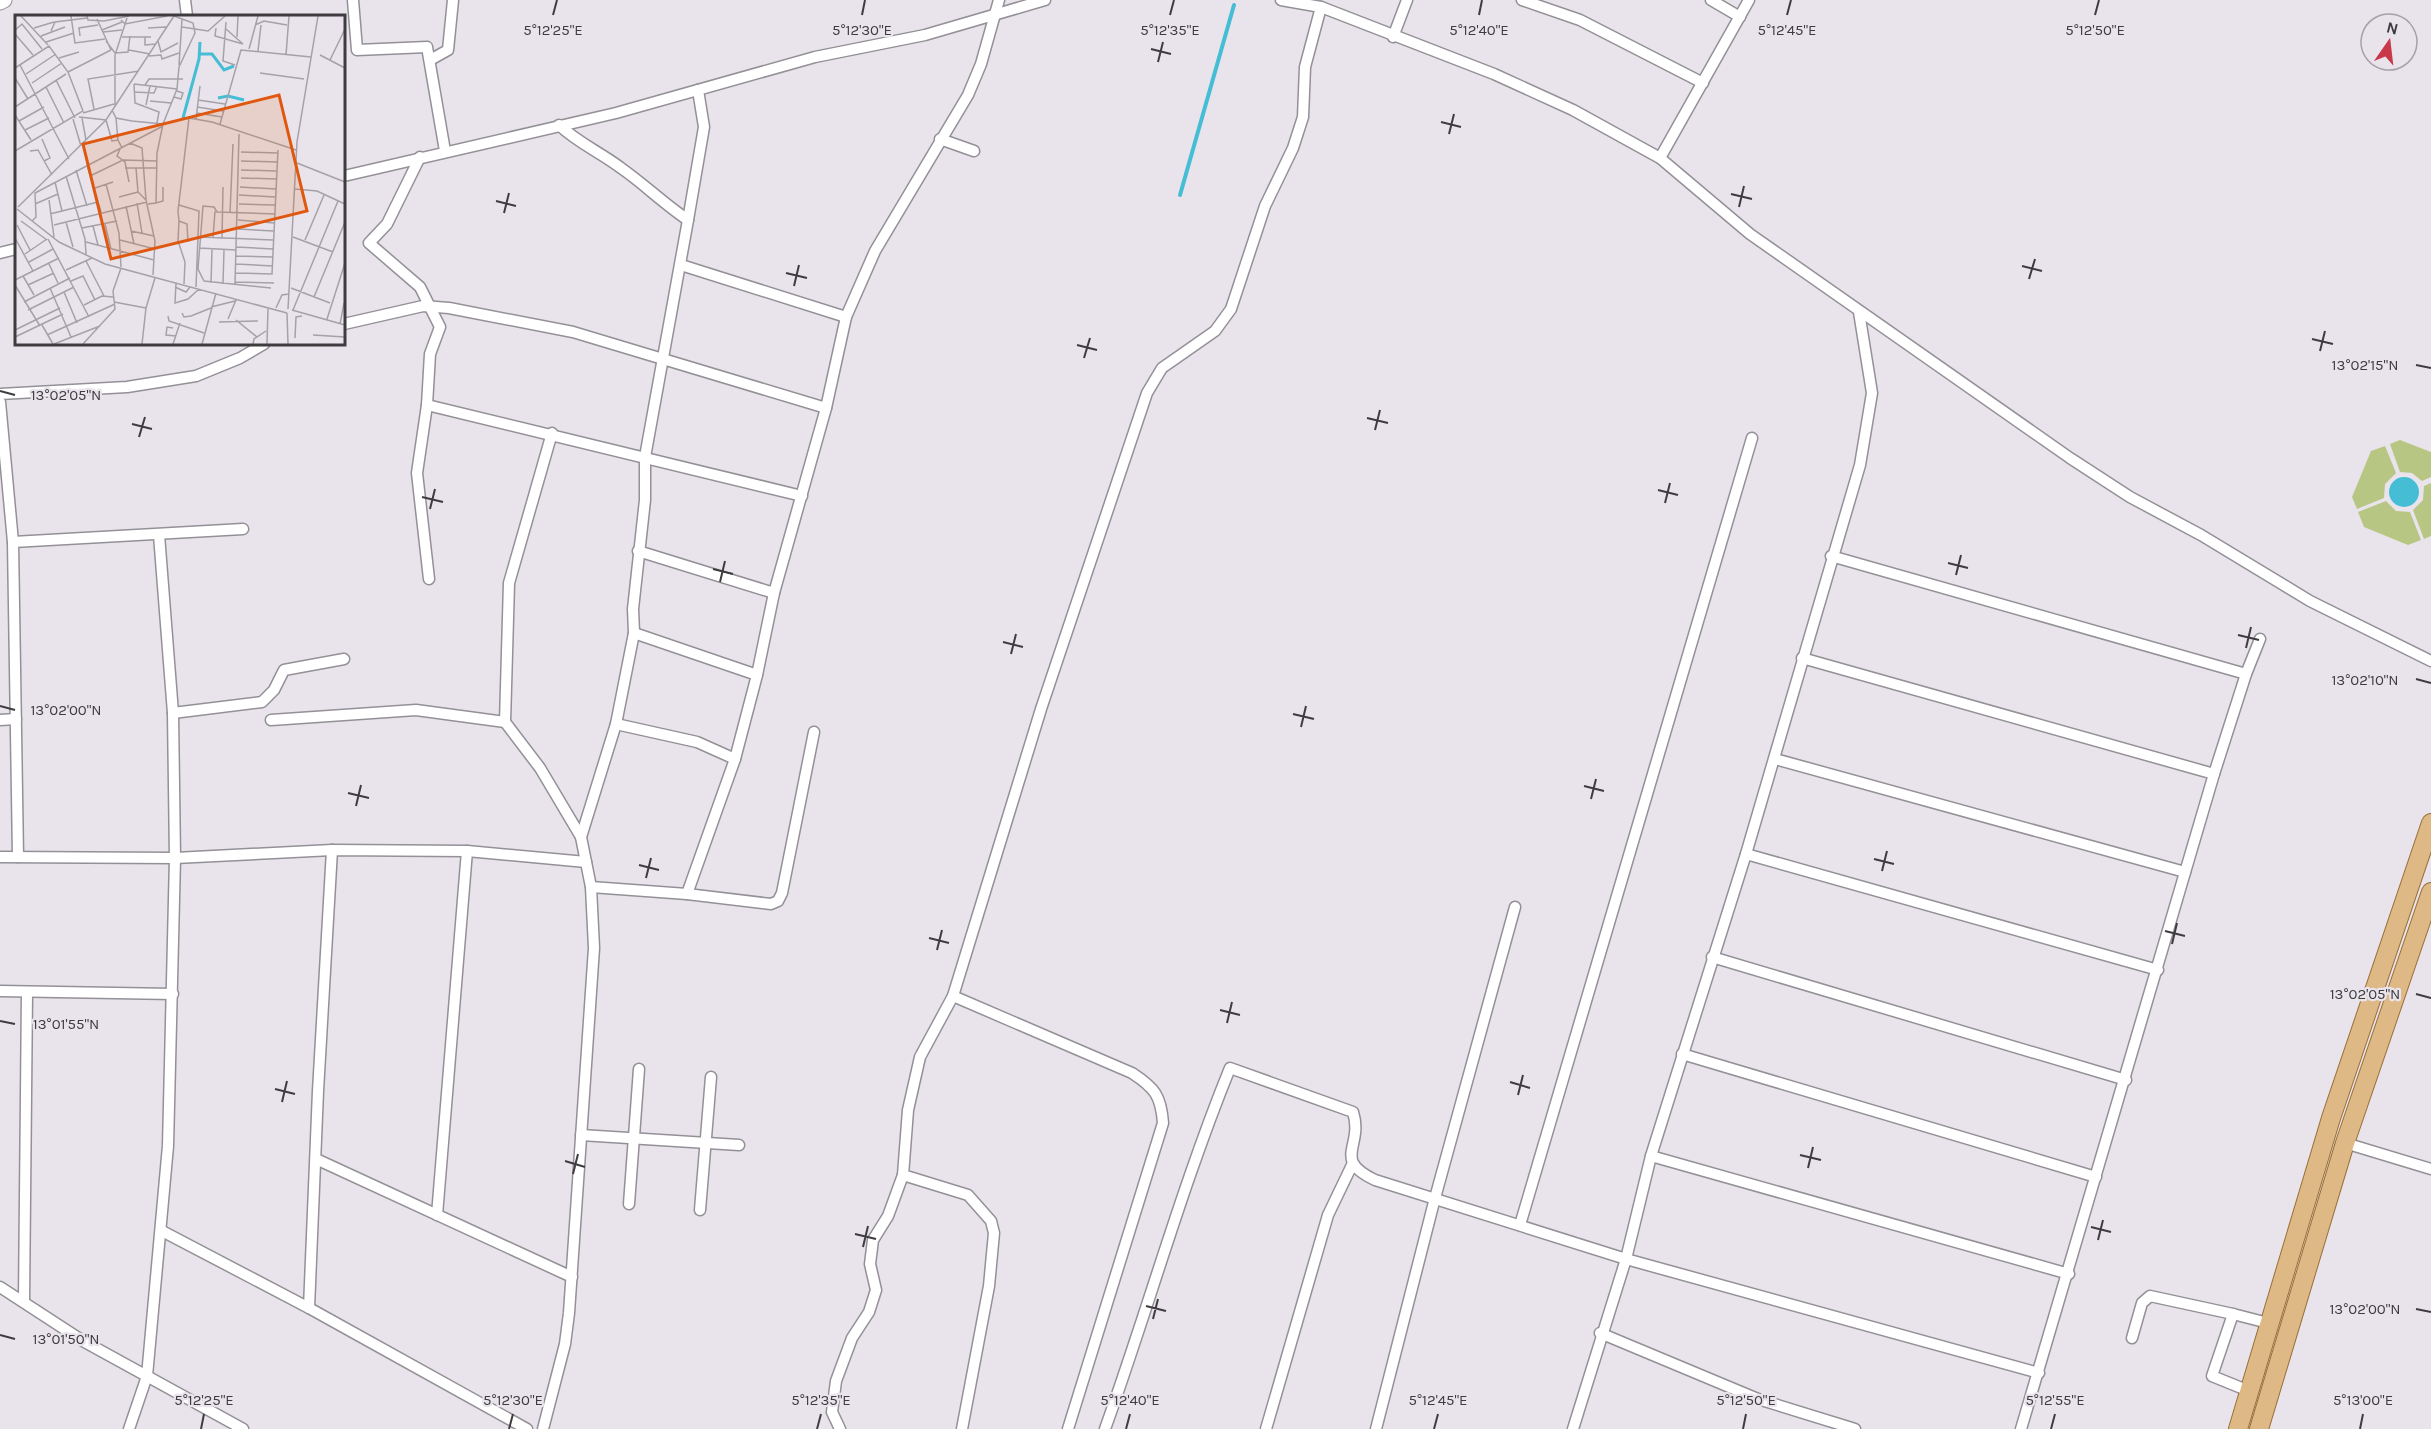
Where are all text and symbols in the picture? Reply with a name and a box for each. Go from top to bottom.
north arrow [2359,12,2419,72]
inset map [15,15,345,345]
text: N [2385,17,2400,39]
text: 5°12'25"E [523,21,583,39]
text: 5°12'30"E [832,21,892,39]
text: 5°12'35"E [1140,21,1200,39]
text: 5°12'40"E [1449,21,1509,39]
text: 5°12'45"E [1757,21,1817,39]
text: 5°12'50"E [2065,21,2125,39]
text: 13°02'15"N [2332,356,2398,374]
text: 13°02'05"N [31,386,101,404]
text: 13°02'10"N [2331,671,2399,689]
text: 13°02'00"N [30,701,102,719]
text: 13°02'05"N [2330,985,2400,1003]
text: 13°01'55"N [33,1015,99,1033]
text: 13°02'00"N [2329,1300,2401,1318]
text: 13°01'50"N [32,1330,100,1348]
text: 5°12'25"E [174,1391,234,1409]
text: 5°12'30"E [483,1391,543,1409]
text: 5°12'35"E [791,1391,851,1409]
text: 5°12'40"E [1100,1391,1160,1409]
text: 5°12'45"E [1408,1391,1468,1409]
text: 5°12'50"E [1716,1391,1776,1409]
text: 5°12'55"E [2025,1391,2085,1409]
text: 5°13'00"E [2333,1391,2393,1409]

